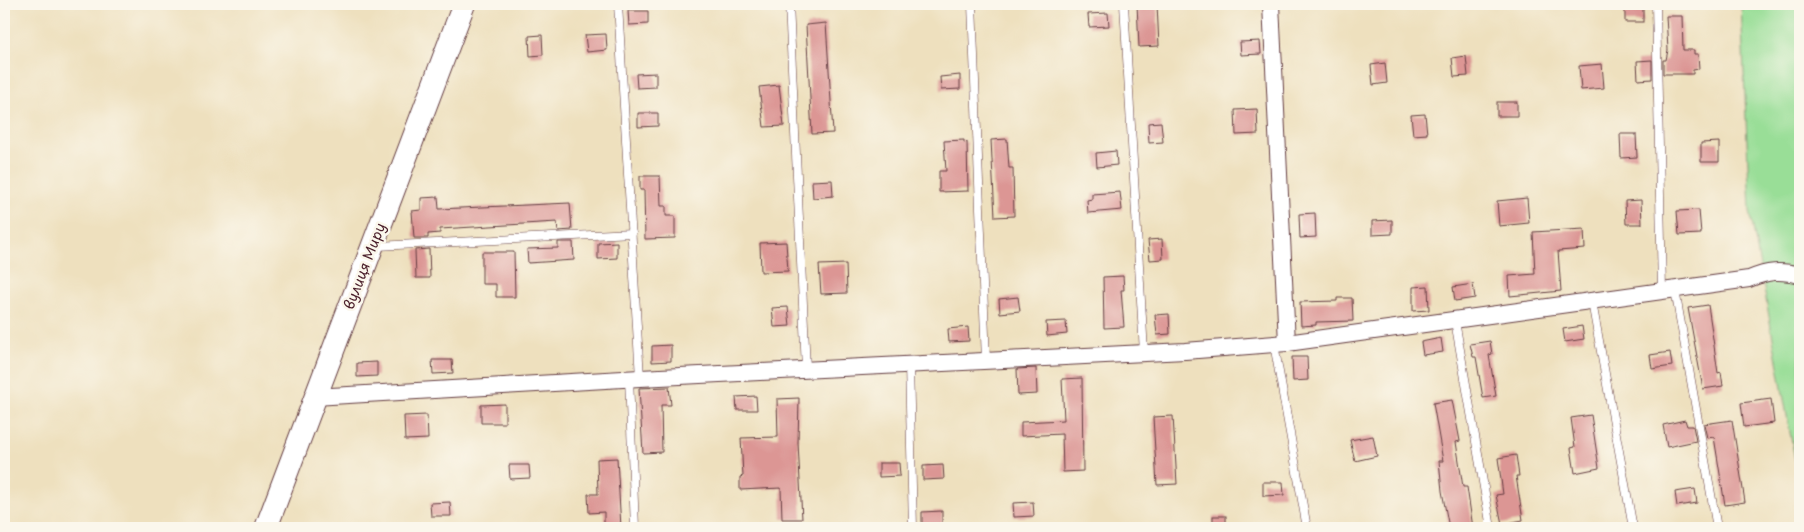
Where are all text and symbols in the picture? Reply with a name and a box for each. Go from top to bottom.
street label: вулиця Миру [338,220,390,312]

